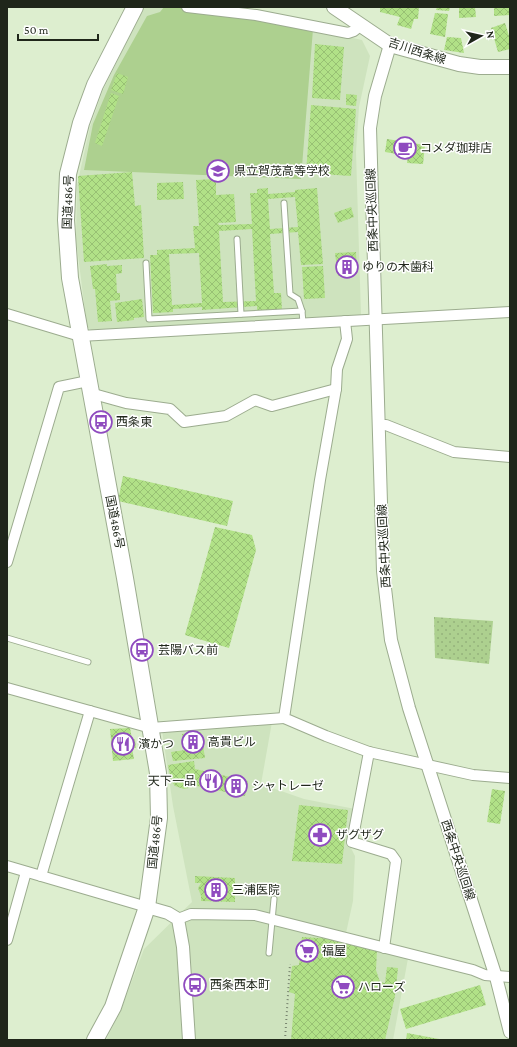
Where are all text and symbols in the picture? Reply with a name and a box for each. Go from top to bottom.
scale bar [18,16,98,42]
north arrow [461,16,501,56]
text: 50 m [24,23,49,37]
text: N [484,30,497,40]
street label: 吉川西条線 [386,35,448,67]
cafe icon: コメダ珈琲店 [392,135,418,161]
place label: コメダ珈琲店 [420,141,492,155]
school or university icon: 県立賀茂高等学校 [205,158,231,184]
place label: 県立賀茂高等学校 [234,164,330,178]
street label: 西条中央巡回線 [364,168,380,252]
street label: 国道486号 [60,174,76,230]
building icon: ゆりの木歯科 [334,254,360,280]
place label: ゆりの木歯科 [362,260,434,274]
bus stop icon: 西条東 [88,409,114,435]
place label: 西条東 [116,415,152,429]
street label: 国道486号 [103,494,127,550]
street label: 西条中央巡回線 [375,504,393,588]
bus stop icon: 芸陽バス前 [129,637,155,663]
place label: 芸陽バス前 [158,643,218,657]
building icon: 高貴ビル [180,729,206,755]
restaurant icon: 濱かつ [110,731,136,757]
place label: 高貴ビル [208,735,256,749]
place label: 濱かつ [138,737,174,751]
restaurant icon: 天下一品 [198,768,224,794]
building icon: シャトレーゼ [223,773,249,799]
place label: 天下一品 [148,774,196,788]
place label: シャトレーゼ [252,779,324,793]
street label: 国道486号 [145,814,165,870]
street label: 西条中央巡回線 [438,818,478,902]
pharmacy icon: ザグザグ [307,822,333,848]
place label: ザグザグ [336,828,384,842]
building icon: 三浦医院 [203,877,229,903]
place label: 三浦医院 [232,883,280,897]
supermarket icon: 福屋 [294,938,320,964]
place label: 福屋 [322,944,346,958]
bus stop icon: 西条西本町 [182,972,208,998]
supermarket icon: ハローズ [330,974,356,1000]
place label: 西条西本町 [210,978,270,992]
place label: ハローズ [358,980,405,994]

